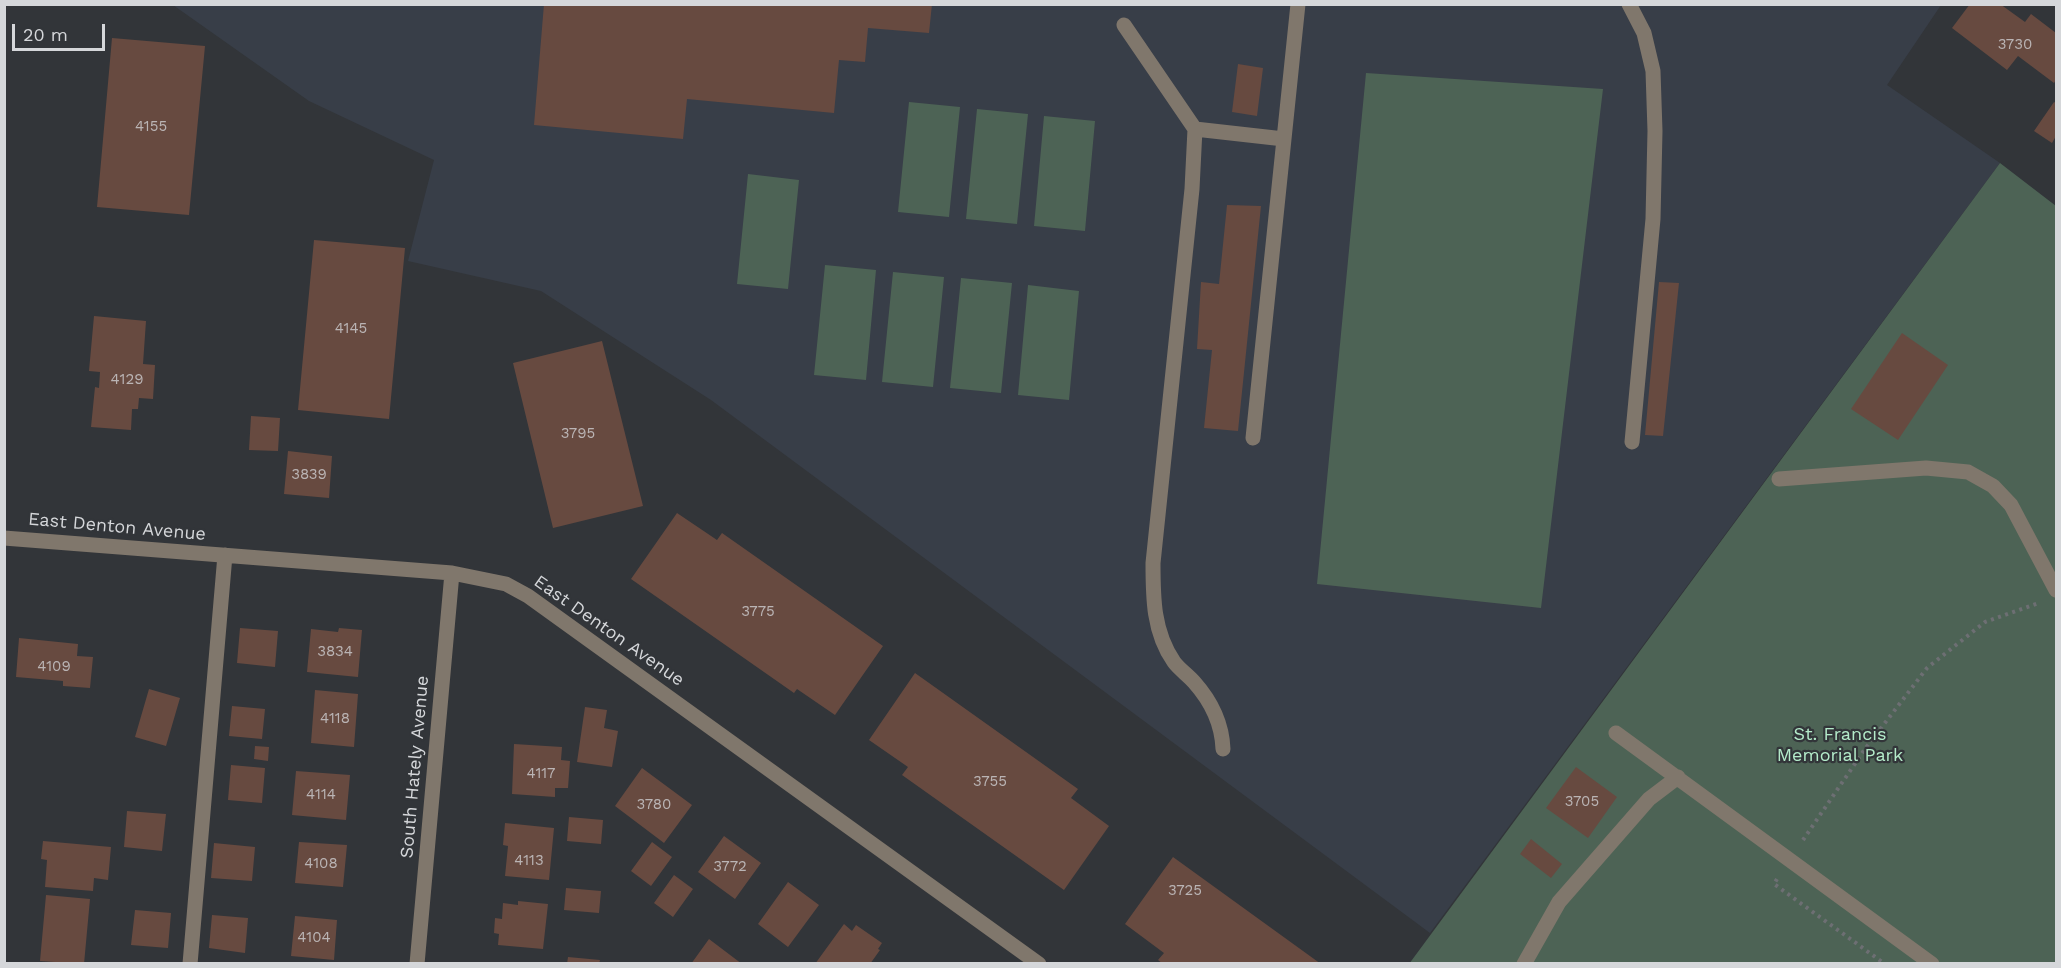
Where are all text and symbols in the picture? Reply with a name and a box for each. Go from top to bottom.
scale bar [15,12,108,50]
text: 20 m [23,24,68,45]
house number: 3730 [1998,36,2032,54]
house number: 4155 [135,118,167,136]
house number: 4145 [335,320,367,338]
house number: 4129 [111,371,143,389]
house number: 3795 [561,425,595,443]
house number: 3839 [291,466,327,484]
street label: East Denton Avenue [27,508,207,546]
street label: East Denton Avenue [530,571,688,691]
house number: 3775 [741,603,775,621]
house number: 3834 [317,643,353,661]
house number: 4109 [37,658,71,676]
street label: South Hately Avenue [396,675,434,859]
house number: 4118 [320,710,350,728]
park label: St. Francis Memorial Park [1777,724,1903,766]
house number: 4117 [526,765,556,783]
house number: 3755 [973,773,1007,791]
house number: 4114 [306,786,336,804]
house number: 3705 [1565,793,1599,811]
house number: 3780 [637,796,671,814]
house number: 4113 [514,852,544,870]
house number: 4108 [304,855,338,873]
house number: 3772 [713,858,747,876]
house number: 3725 [1168,882,1202,900]
house number: 4104 [297,929,331,947]

